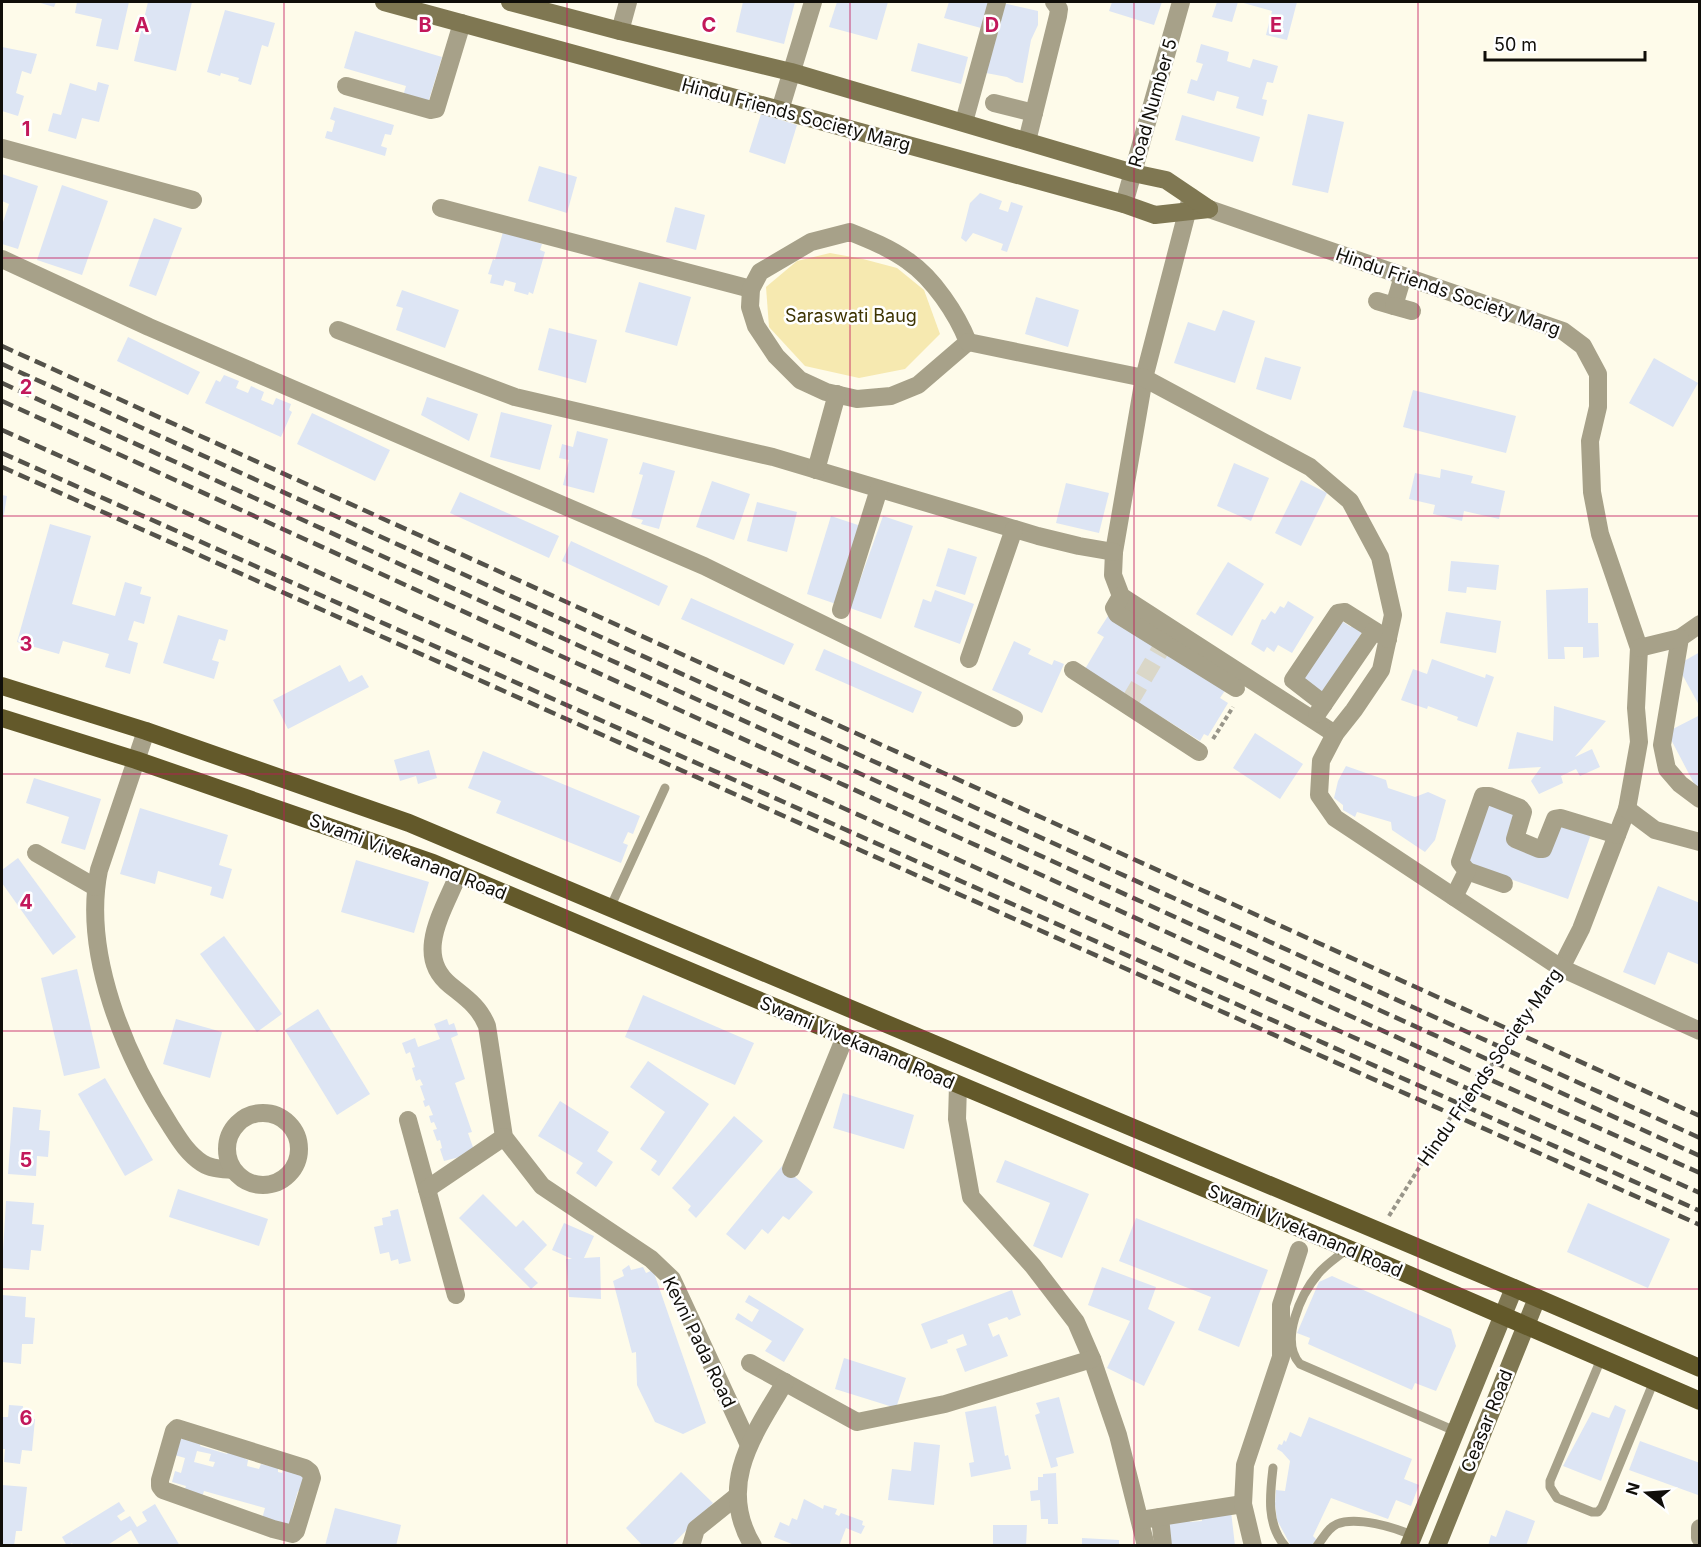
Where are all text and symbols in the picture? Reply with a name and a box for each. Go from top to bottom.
text: A [135,13,150,37]
text: B [418,13,432,37]
text: C [702,13,716,37]
text: D [985,13,999,37]
text: E [1270,13,1282,37]
scale bar [1485,24,1646,62]
text: 50 m [1494,34,1537,55]
street label: Road Number 5 [1124,36,1181,170]
street label: Hindu Friends Society Marg [679,74,913,155]
text: 1 [22,117,30,141]
street label: Hindu Friends Society Marg [1333,243,1563,340]
park label: Saraswati Baug [785,305,917,326]
text: 2 [20,375,32,399]
text: 3 [20,632,32,656]
street label: Swami Vivekanand Road [307,809,510,904]
text: 4 [19,890,33,914]
street label: Hindu Friends Society Marg [1413,964,1566,1169]
street label: Swami Vivekanand Road [757,992,958,1093]
text: 5 [20,1148,32,1172]
street label: Swami Vivekanand Road [1205,1180,1406,1281]
street label: Kevni Pada Road [659,1273,740,1411]
street label: Ceasar Road [1456,1366,1517,1475]
text: 6 [20,1406,33,1430]
north arrow [1617,1463,1677,1523]
text: N [1621,1480,1644,1497]

